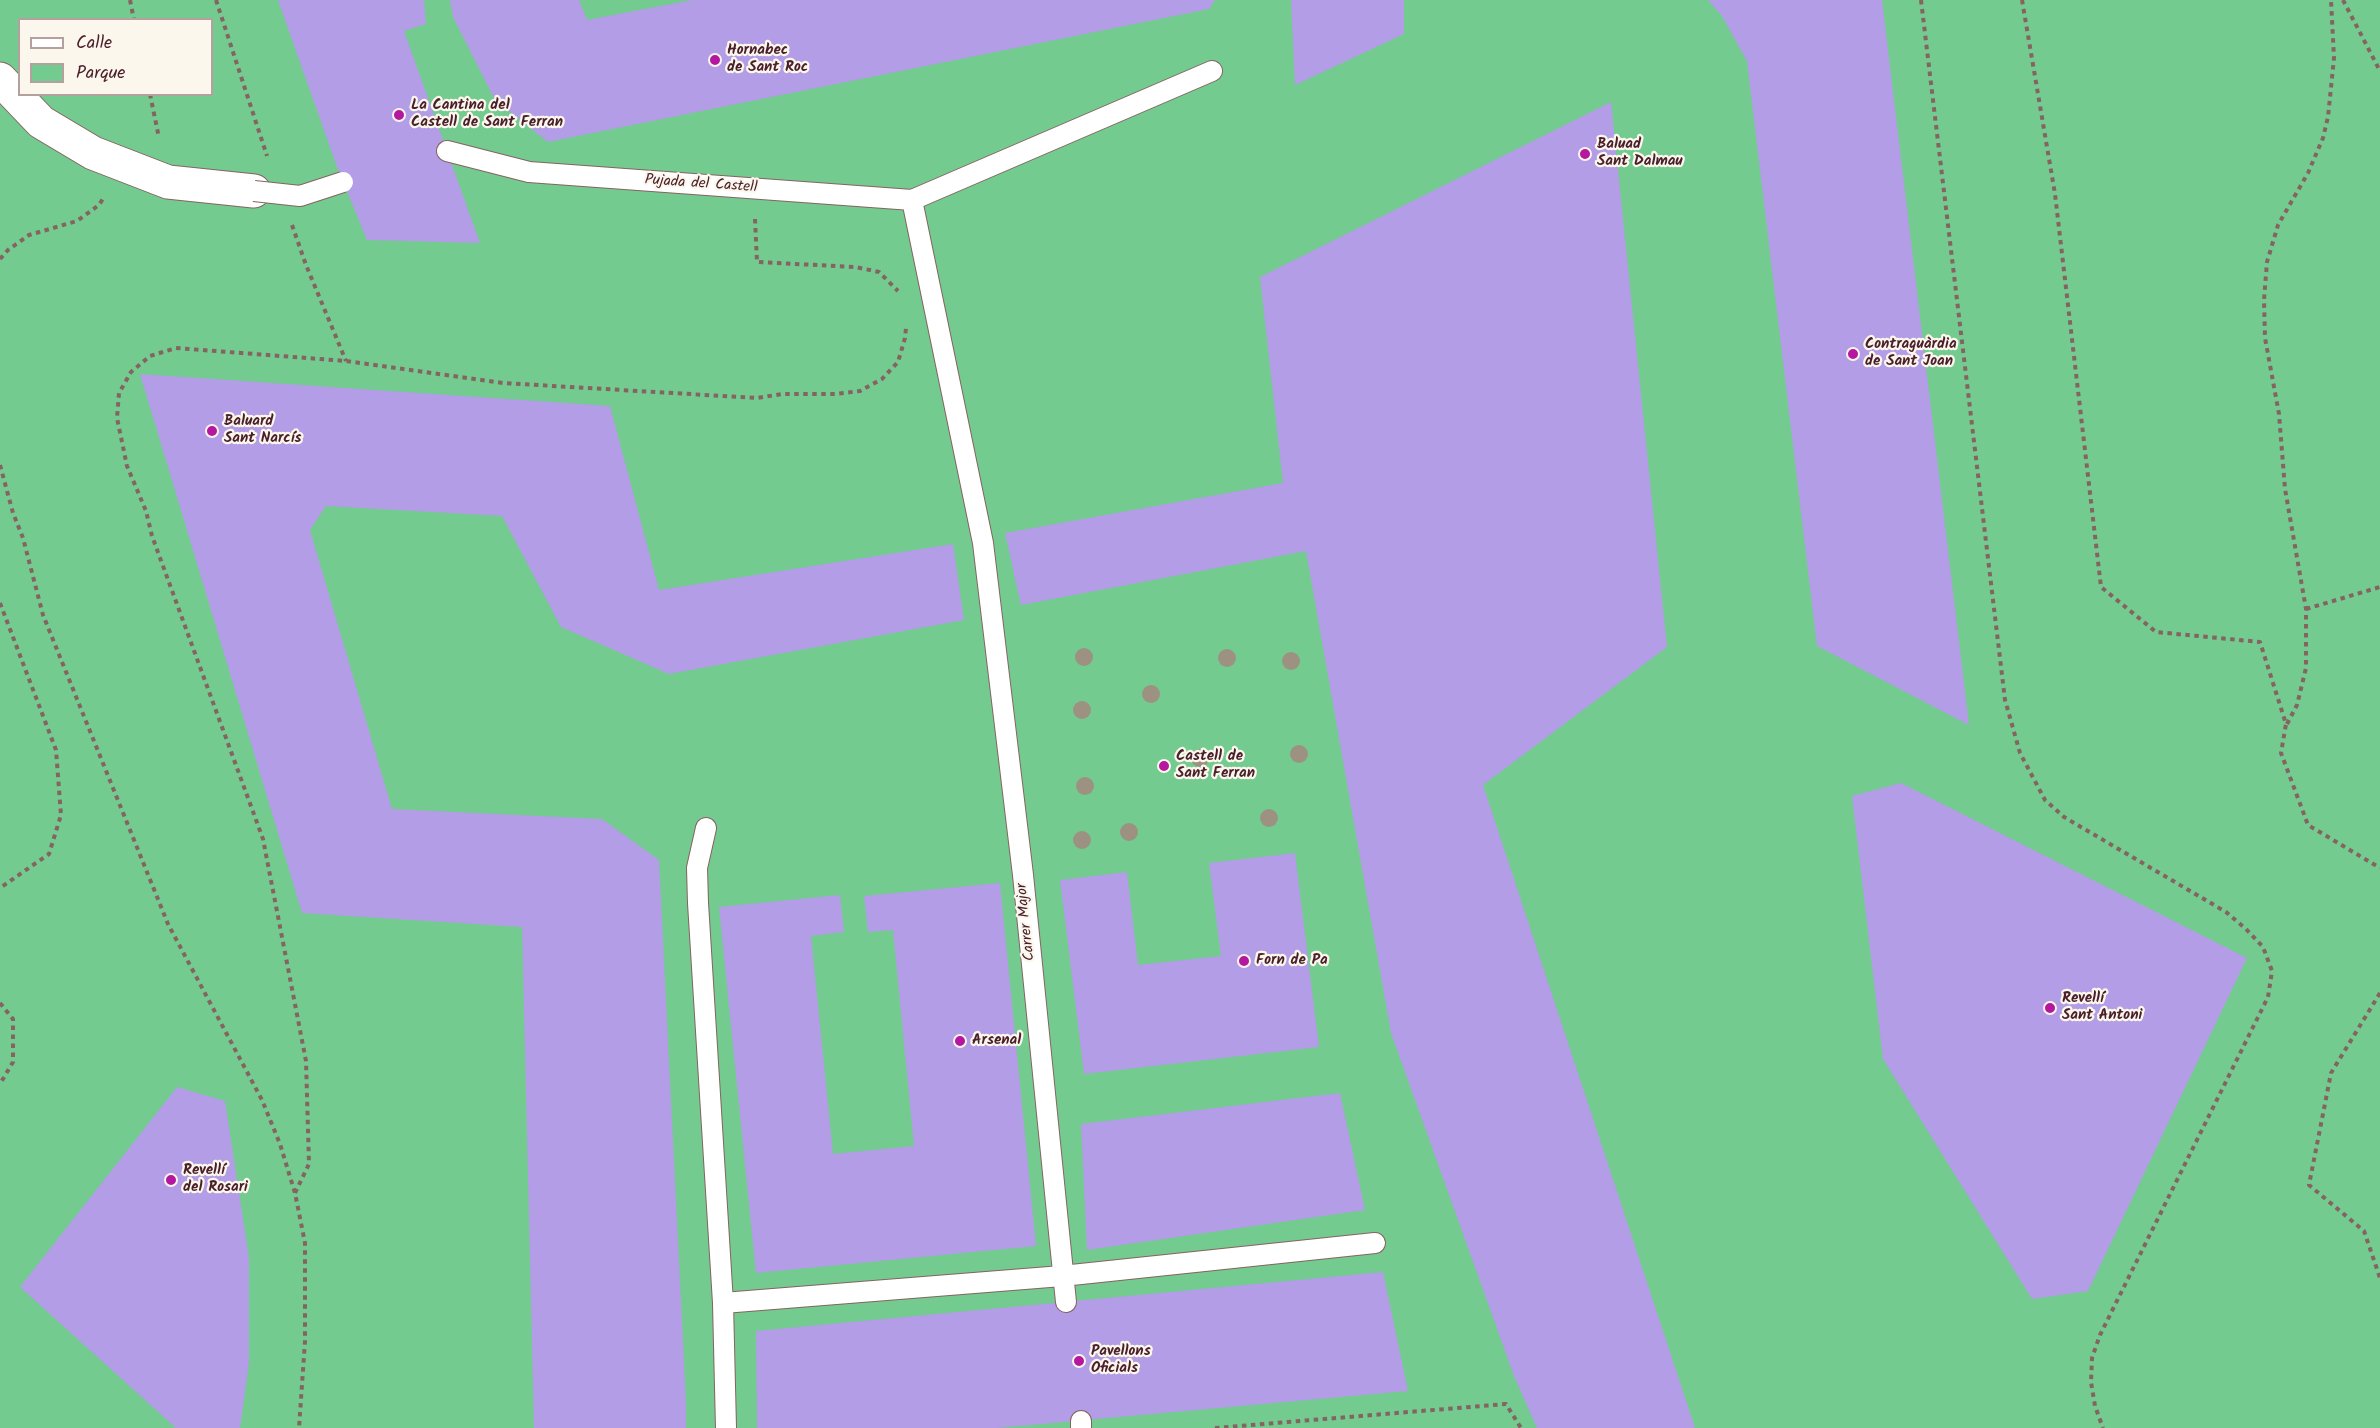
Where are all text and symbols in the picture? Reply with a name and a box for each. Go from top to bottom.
legend [18,18,213,96]
text: Calle [76,29,112,58]
place label: Hornabec de Sant Roc [727,42,808,77]
marker: Hornabec de Sant Roc [708,53,722,67]
text: Parque [76,59,125,88]
place label: La Cantina del Castell de Sant Ferran [411,97,563,132]
marker: La Cantina del Castell de Sant Ferran [392,108,406,122]
place label: Baluad Sant Dalmau [1597,136,1683,171]
marker: Baluad Sant Dalmau [1578,147,1592,161]
street label: Pujada del Castell [644,172,758,198]
place label: Contraguàrdia de Sant Joan [1865,336,1957,371]
marker: Contraguàrdia de Sant Joan [1846,347,1860,361]
place label: Baluard Sant Narcís [224,413,302,448]
marker: Baluard Sant Narcís [205,424,219,438]
place label: Castell de Sant Ferran [1176,748,1255,783]
marker: Castell de Sant Ferran [1157,759,1171,773]
street label: Carrer Major [1014,882,1040,962]
place label: Forn de Pa [1256,952,1328,970]
marker: Forn de Pa [1237,954,1251,968]
place label: Revellí Sant Antoni [2062,990,2142,1025]
marker: Revellí Sant Antoni [2043,1001,2057,1015]
place label: Arsenal [972,1032,1021,1050]
marker: Arsenal [953,1034,967,1048]
place label: Revellí del Rosari [183,1162,248,1197]
marker: Revellí del Rosari [164,1173,178,1187]
place label: Pavellons Oficials [1091,1343,1151,1378]
marker: Pavellons Oficials [1072,1354,1086,1368]

